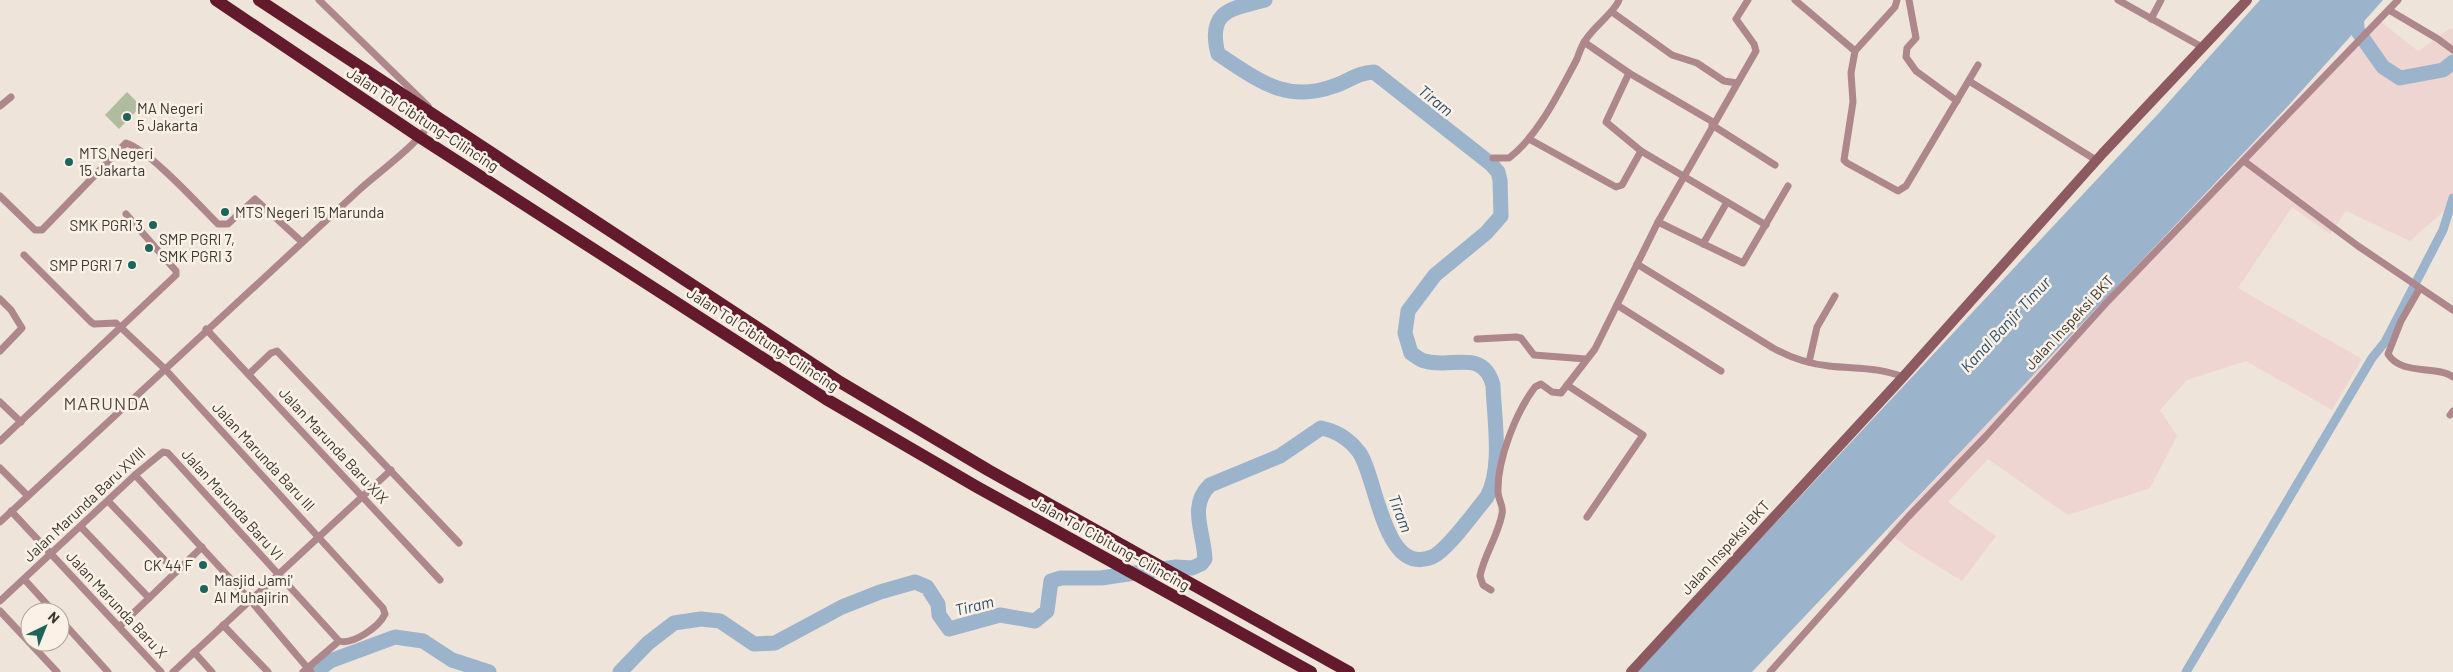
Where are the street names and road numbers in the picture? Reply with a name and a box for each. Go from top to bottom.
street label: Jalan Tol Cibitung–Cilincing [344,63,502,175]
street label: Jalan Inspeksi BKT [2021,271,2117,373]
street label: Jalan Tol Cibitung–Cilincing [684,283,842,395]
street label: Jalan Marunda Baru XIX [275,383,393,507]
street label: Jalan Marunda Baru III [209,398,319,514]
street label: Jalan Marunda Baru XVIII [19,443,149,565]
street label: Jalan Marunda Baru VI [178,445,288,563]
street label: Jalan Tol Cibitung–Cilincing [1029,492,1193,594]
street label: Jalan Inspeksi BKT [1677,496,1773,598]
street label: Jalan Marunda Baru X [63,547,171,661]

